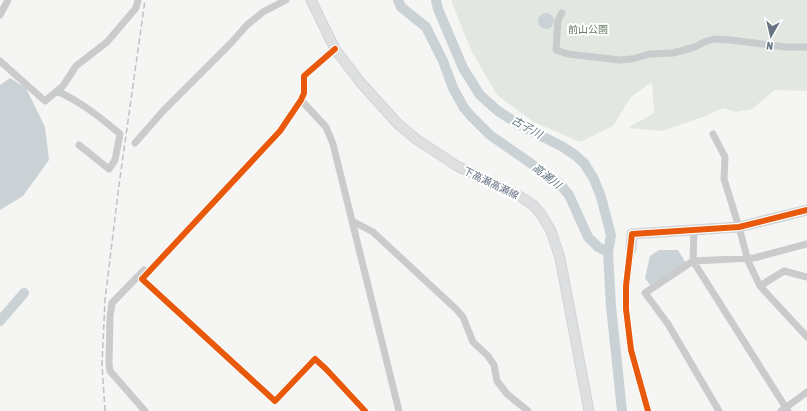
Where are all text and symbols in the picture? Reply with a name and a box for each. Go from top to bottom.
north arrow [751,16,791,56]
park label: 前山公園 [568,24,608,35]
text: N [766,40,774,52]
water label: 古子川 [510,114,545,141]
water label: 高瀬川 [530,161,564,192]
street label: 下高瀬高瀬線 [462,165,520,201]

